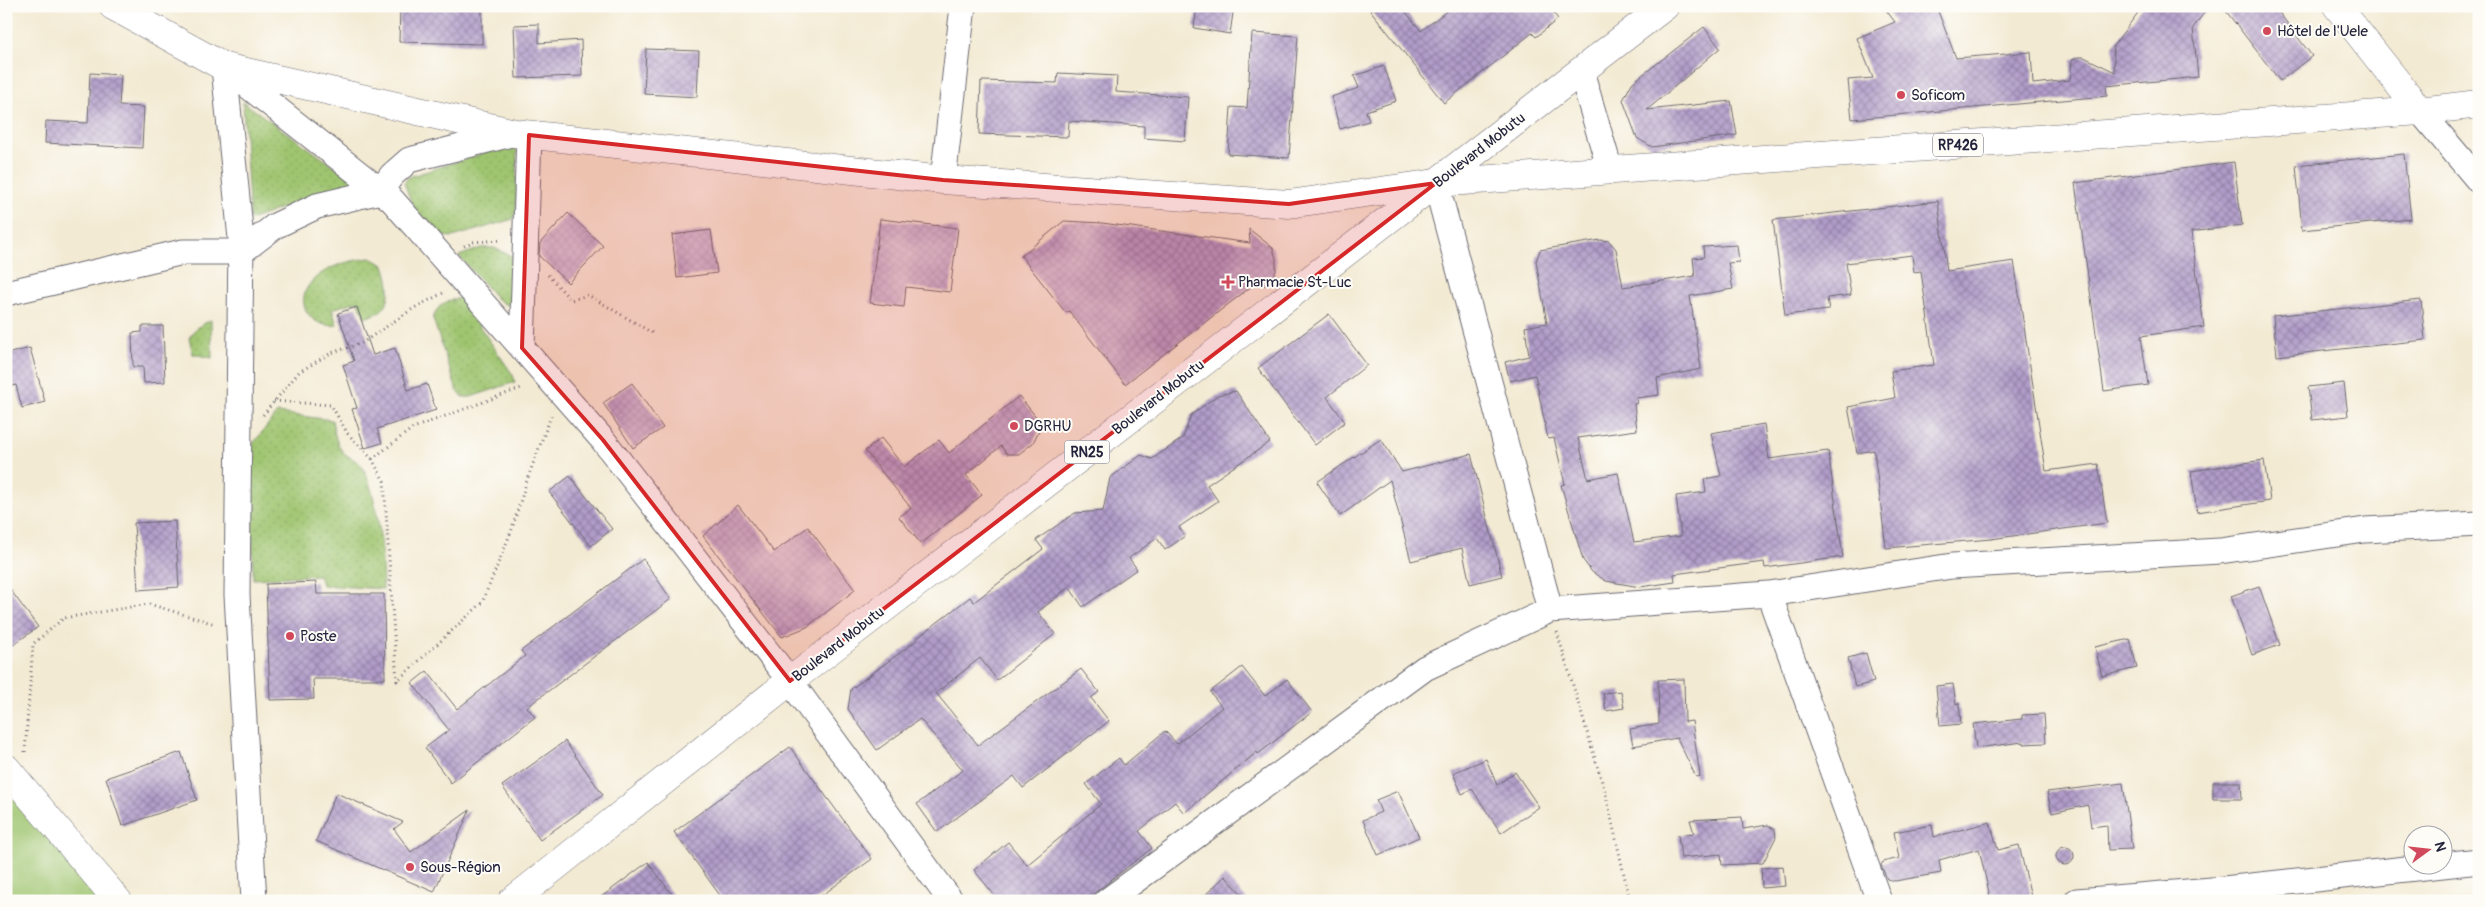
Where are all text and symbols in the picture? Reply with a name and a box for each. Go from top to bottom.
place label: Hôtel de l'Uele [2277,22,2369,41]
marker: Hôtel de l'Uele [2261,25,2273,37]
place label: Soficom [1911,86,1965,105]
marker: Soficom [1895,89,1907,101]
street label: Boulevard Mobutu [1429,108,1529,192]
road number: RP426 [1933,134,1983,156]
place label: Pharmacie St-Luc [1238,273,1352,292]
marker: Pharmacie St-Luc [1222,276,1234,288]
street label: Boulevard Mobutu [1108,355,1208,439]
place label: DGRHU [1024,417,1072,436]
marker: DGRHU [1008,420,1020,432]
road number: RN25 [1064,441,1110,464]
street label: Boulevard Mobutu [788,602,888,686]
place label: Poste [300,627,337,646]
marker: Poste [284,630,296,642]
north arrow [2402,824,2452,874]
text: N [2431,840,2450,854]
place label: Sous-Région [420,858,501,877]
marker: Sous-Région [404,861,416,873]

